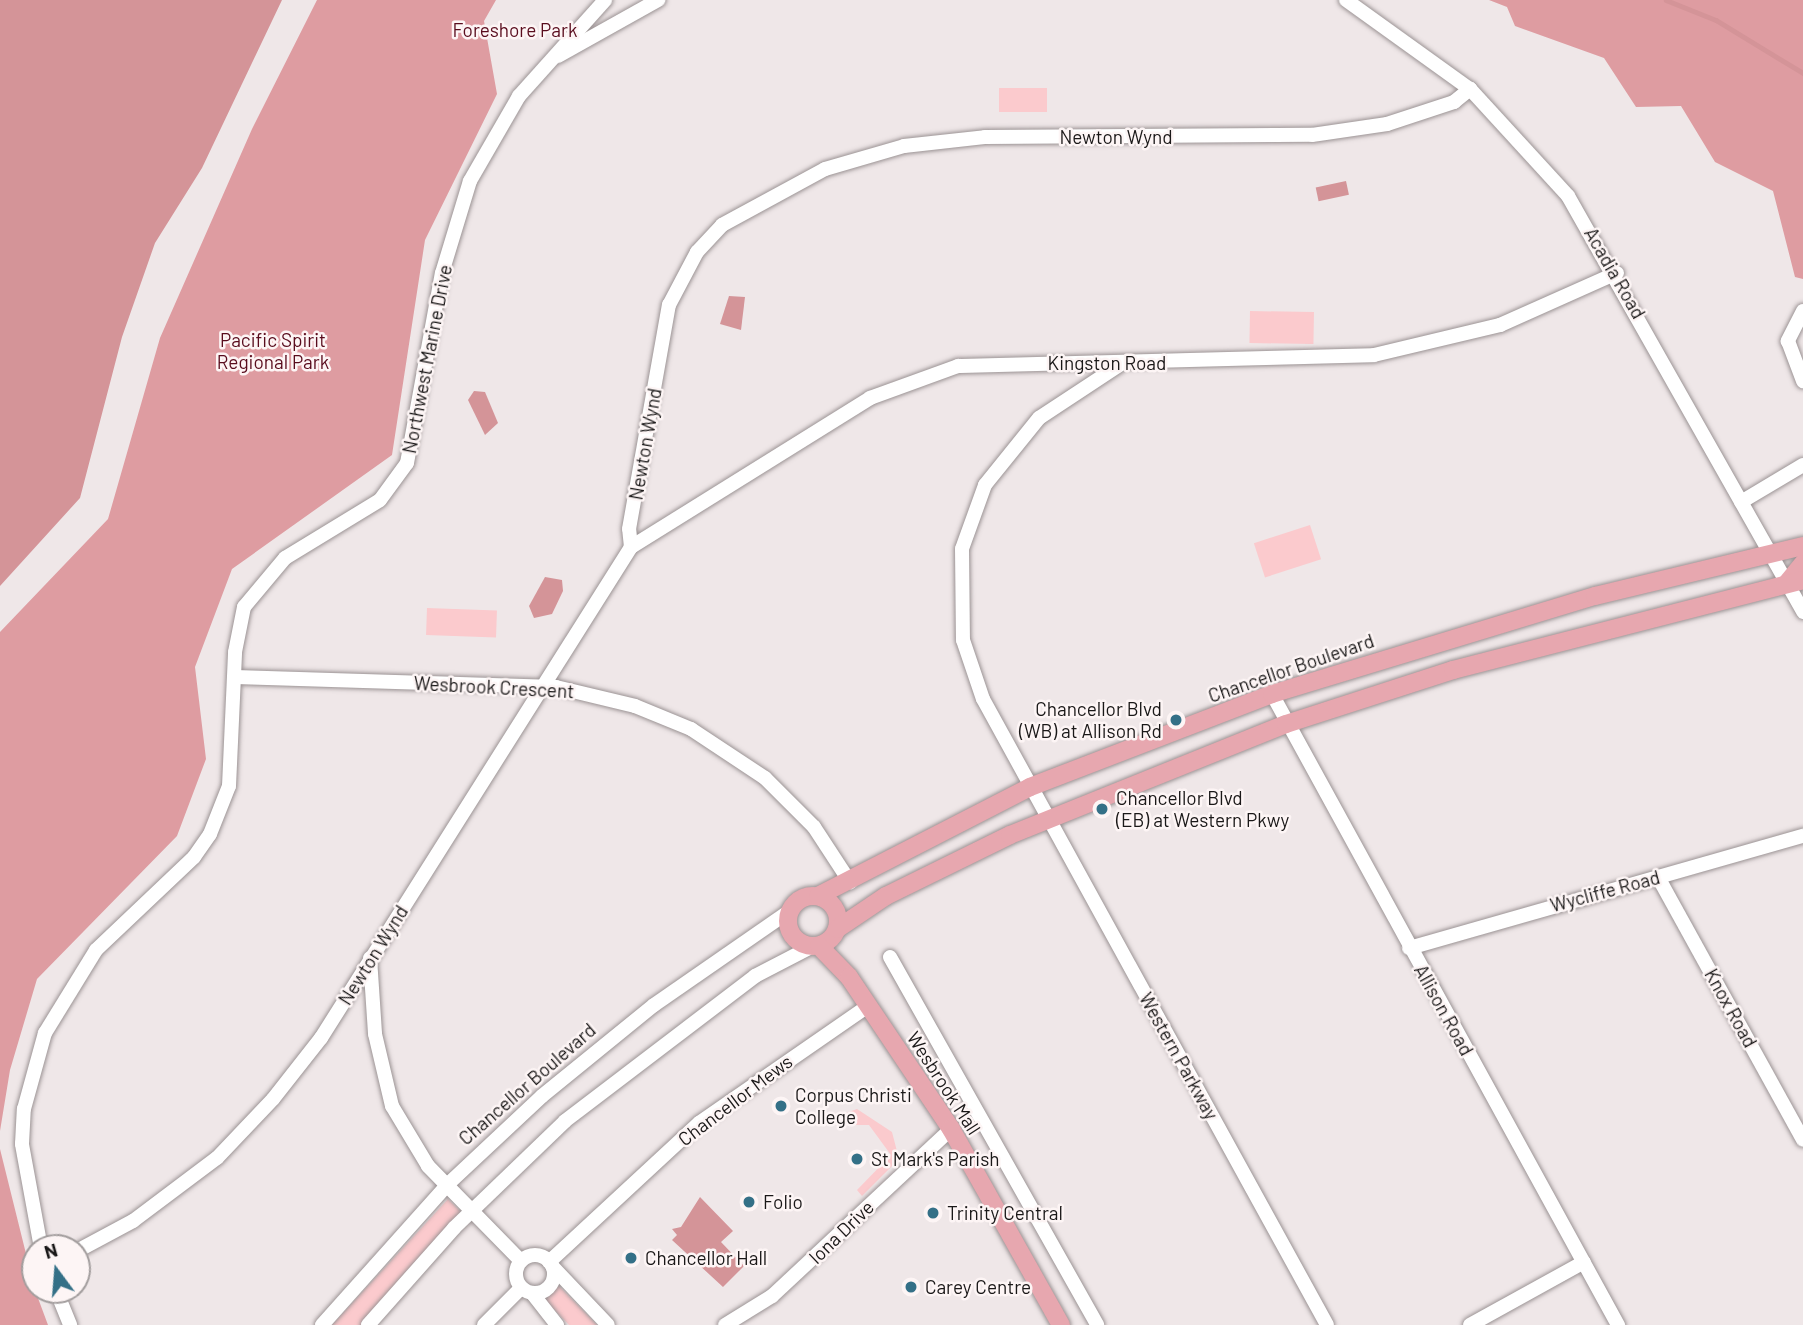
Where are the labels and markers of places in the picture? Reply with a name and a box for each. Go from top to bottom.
place label: Chancellor Blvd (WB) at Allison Rd [1019,698,1162,742]
marker: Chancellor Blvd (WB) at Allison Rd [1168,712,1184,728]
place label: Chancellor Blvd (EB) at Western Pkwy [1116,787,1289,831]
marker: Chancellor Blvd (EB) at Western Pkwy [1094,801,1110,817]
place label: Corpus Christi College [795,1084,912,1128]
marker: Corpus Christi College [773,1098,789,1114]
place label: St Mark's Parish [871,1148,1000,1170]
marker: St Mark's Parish [849,1151,865,1167]
place label: Folio [763,1191,803,1213]
marker: Folio [741,1194,757,1210]
place label: Trinity Central [947,1202,1063,1224]
marker: Trinity Central [925,1205,941,1221]
place label: Chancellor Hall [645,1247,767,1269]
marker: Chancellor Hall [623,1250,639,1266]
place label: Carey Centre [925,1276,1031,1298]
marker: Carey Centre [903,1279,919,1295]

